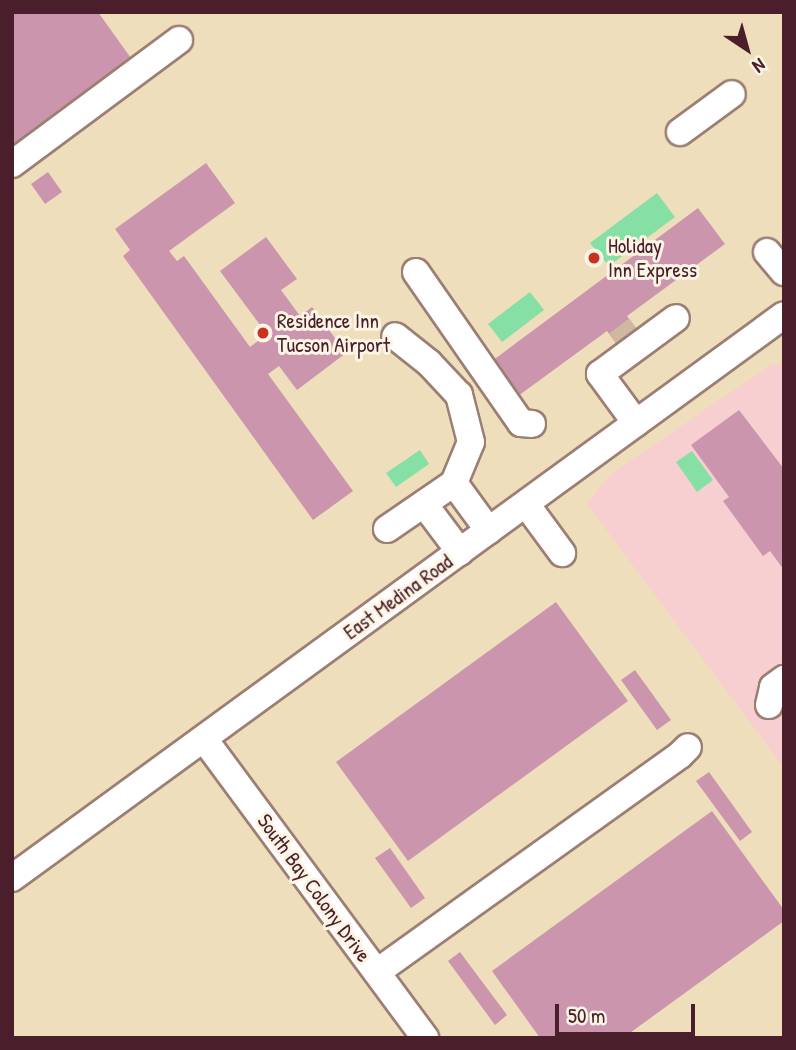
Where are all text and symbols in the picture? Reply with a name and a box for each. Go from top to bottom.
north arrow [712,14,782,84]
text: N [748,52,771,79]
place label: Holiday Inn Express [608,233,697,283]
marker: Holiday Inn Express [586,250,602,266]
place label: Residence Inn Tucson Airport [277,308,390,358]
marker: Residence Inn Tucson Airport [255,325,271,341]
street label: East Medina Road [339,549,457,645]
street label: South Bay Colony Drive [252,809,376,967]
scale bar [558,990,698,1034]
text: 50 m [568,1001,605,1030]

